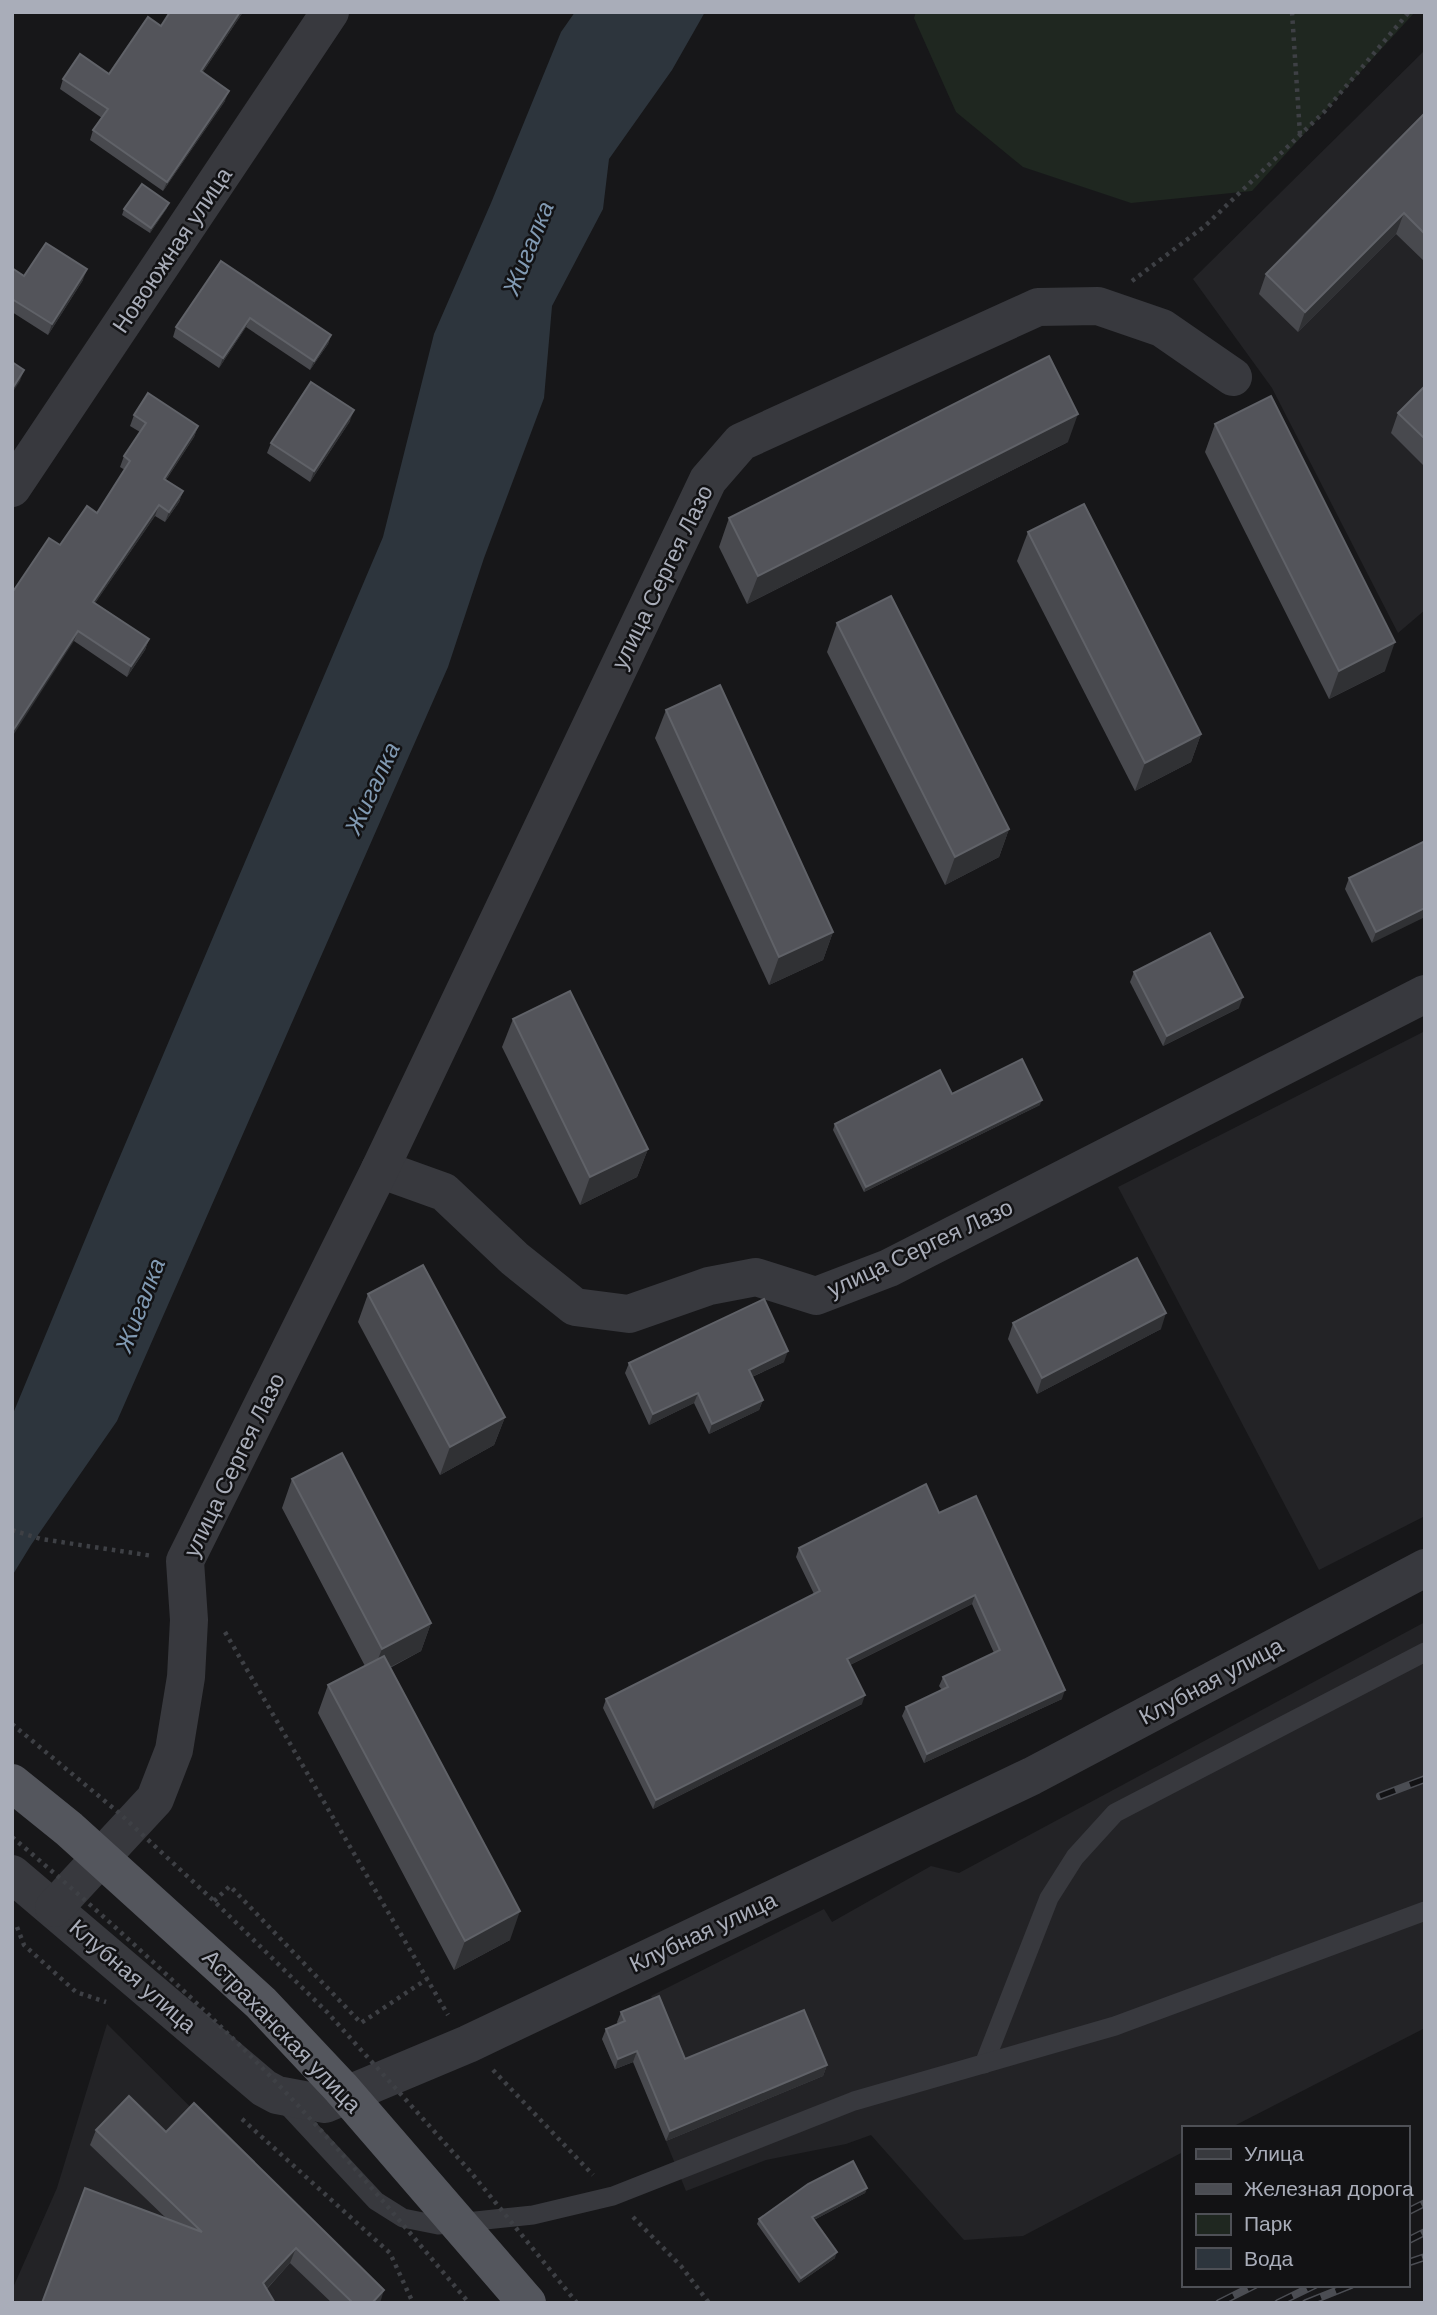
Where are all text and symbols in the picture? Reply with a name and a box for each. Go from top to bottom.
street label: Новоюжная улица [105,161,239,339]
water label: Жигалка [495,197,561,300]
street label: улица Сергея Лазо [604,480,720,674]
water label: Жигалка [337,737,407,840]
street label: улица Сергея Лазо [822,1192,1018,1304]
water label: Жигалка [108,1254,172,1357]
street label: улица Сергея Лазо [176,1368,292,1562]
street label: Клубная улица [1134,1630,1288,1732]
street label: Клубная улица [625,1885,782,1979]
street label: Клубная улица [63,1913,203,2040]
street label: Астраханская улица [196,1943,368,2119]
legend [1182,2126,1409,2287]
text: Улица [1244,2140,1304,2168]
text: Железная дорога [1244,2175,1414,2203]
text: Парк [1244,2210,1292,2238]
text: Вода [1244,2245,1293,2273]

